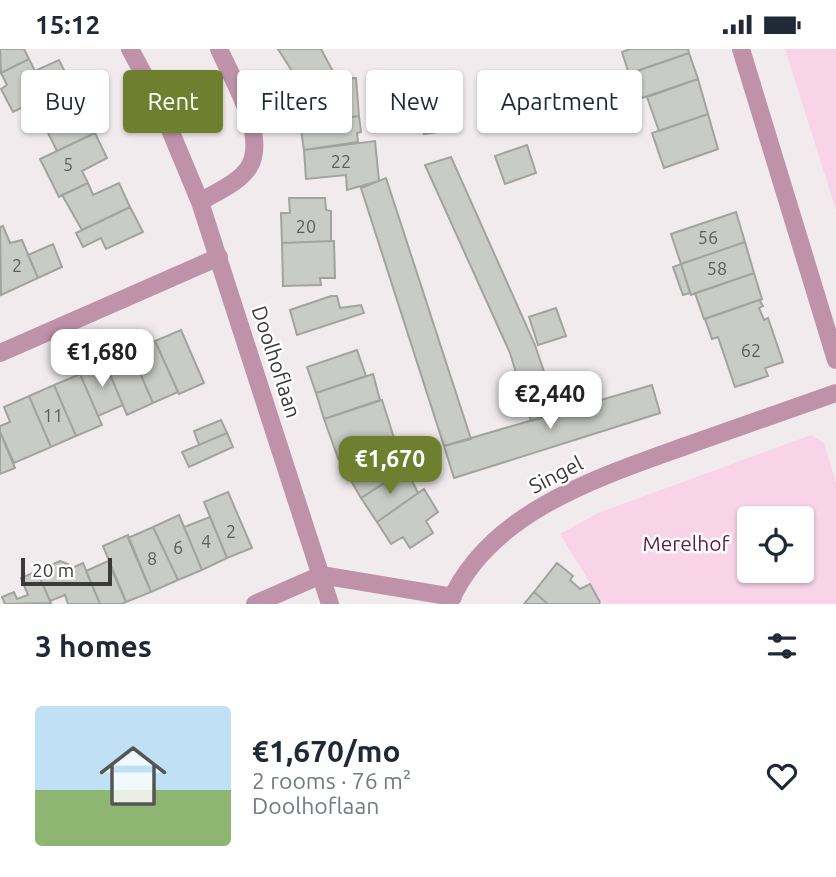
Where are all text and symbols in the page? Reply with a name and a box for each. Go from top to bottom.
text: 15:12 [35,10,100,39]
chip: Buy [21,70,109,133]
chip: Rent [123,70,223,133]
chip: Filters [237,70,352,133]
chip: New [366,70,463,133]
chip: Apartment [477,70,642,133]
house number: 22 [331,151,351,171]
house number: 5 [63,154,73,174]
house number: 20 [296,216,316,236]
house number: 56 [698,227,718,247]
house number: 2 [12,255,22,275]
house number: 58 [707,258,727,278]
street label: Doolhoflaan [248,303,306,421]
pin: €1,680 [45,329,159,389]
text: €1,680 [67,339,137,364]
house number: 62 [741,340,761,360]
pin: €2,440 [493,371,607,431]
text: €2,440 [515,381,585,406]
house number: 11 [43,405,63,425]
pin: €1,670 [333,437,447,496]
text: €1,670 [355,446,425,471]
street label: Singel [525,450,587,498]
map controls [737,506,814,583]
button: locate [737,506,814,583]
house number: 2 [226,521,236,541]
house number: 4 [201,531,211,551]
park label: Merelhof [642,531,731,555]
house number: 6 [173,537,183,557]
house number: 8 [147,548,157,568]
scale bar [21,555,112,587]
text: 20 m [32,559,74,581]
icon: filters [763,627,801,665]
text: 3 homes [35,629,152,663]
icon: home [91,734,175,818]
text: €1,670/mo [252,734,401,768]
icon: heart [763,757,801,795]
text: 2 rooms · 76 m² [252,768,411,793]
text: Doolhoflaan [252,793,379,818]

